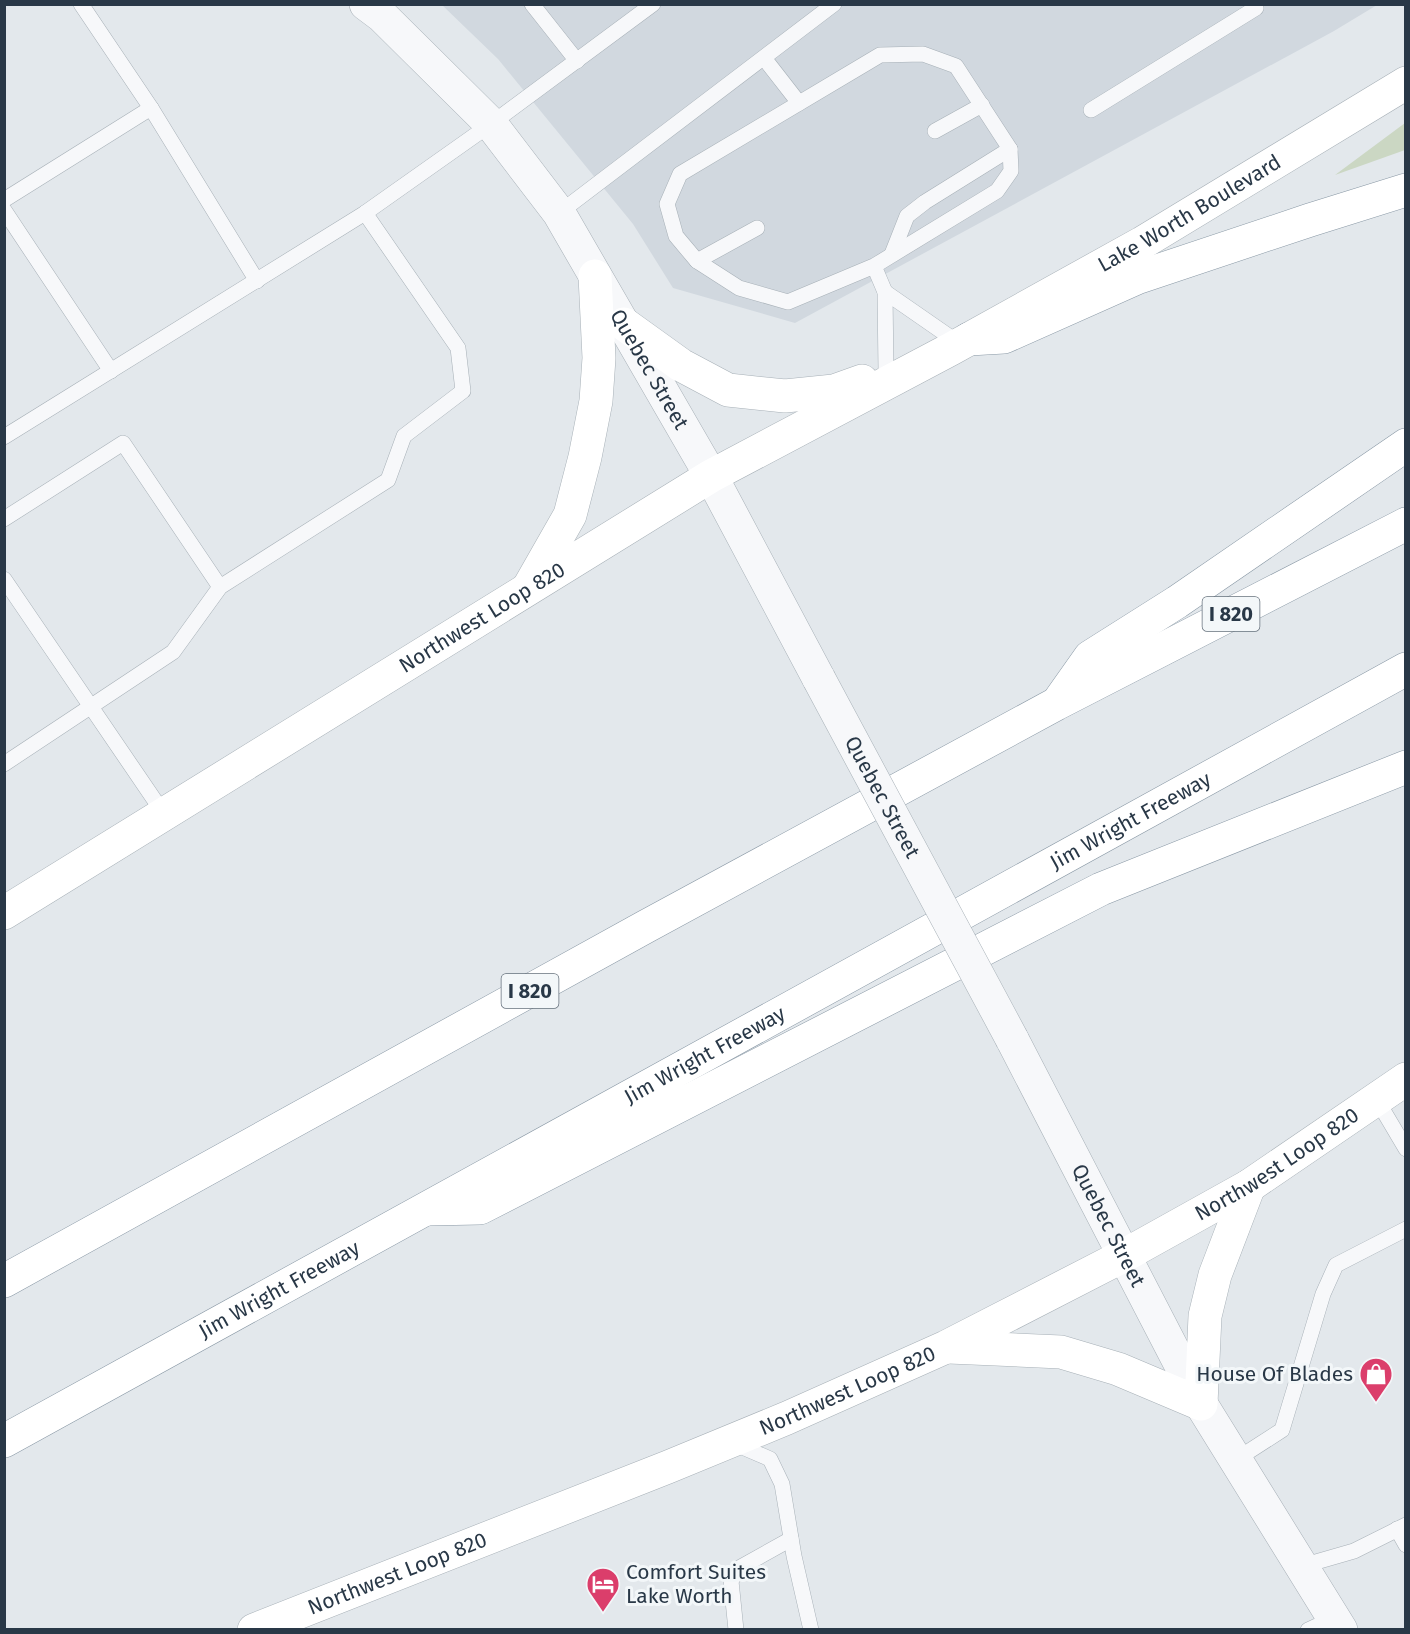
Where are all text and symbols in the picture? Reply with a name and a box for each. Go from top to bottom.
street label: Lake Worth Boulevard [1093,149,1286,278]
street label: Quebec Street [604,304,695,435]
street label: Northwest Loop 820 [394,556,570,679]
road number: I 820 [1202,597,1260,631]
street label: Quebec Street [839,732,926,863]
street label: Jim Wright Freeway [1045,766,1216,875]
road number: I 820 [502,974,558,1008]
street label: Jim Wright Freeway [620,1000,790,1110]
street label: Northwest Loop 820 [1190,1102,1364,1227]
street label: Quebec Street [1066,1160,1151,1292]
street label: Jim Wright Freeway [194,1234,365,1344]
street label: Northwest Loop 820 [756,1340,940,1441]
shop icon: House Of Blades [1358,1356,1394,1403]
place label: House Of Blades [1196,1361,1353,1387]
street label: Northwest Loop 820 [304,1527,491,1621]
place label: Comfort Suites Lake Worth [626,1559,766,1609]
hotel icon: Comfort Suites Lake Worth [585,1566,621,1613]

